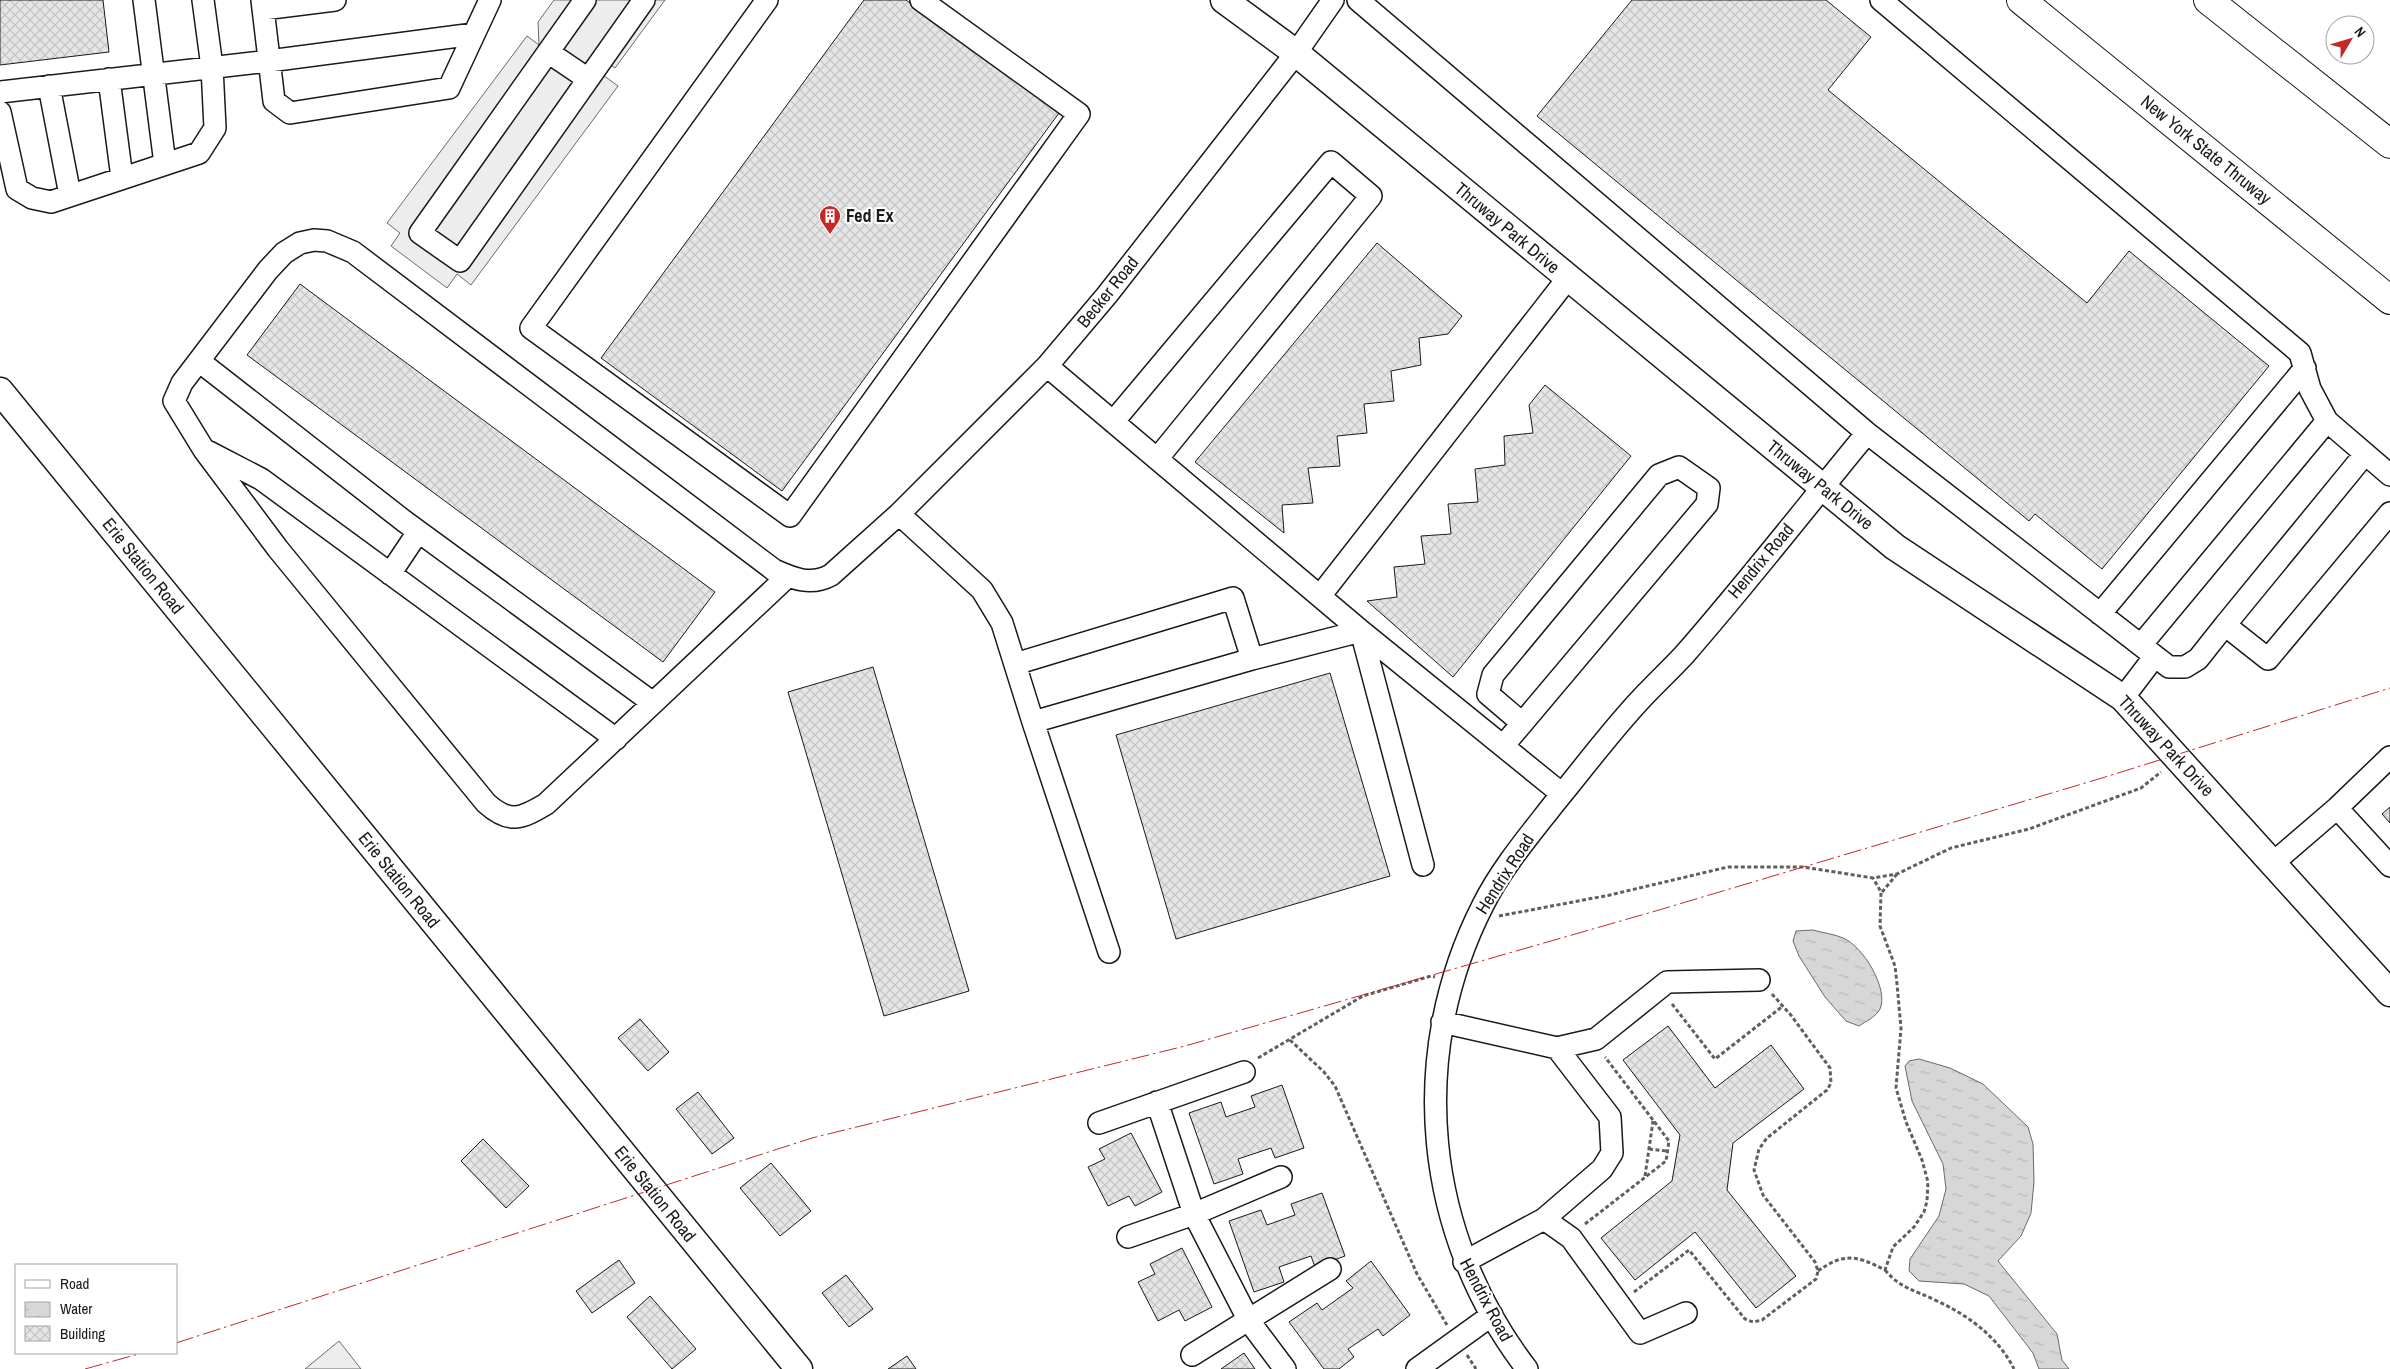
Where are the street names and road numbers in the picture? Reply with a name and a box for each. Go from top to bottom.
street label: New York State Thruway [2136,89,2277,211]
street label: Thruway Park Drive [1449,176,1565,279]
street label: Becker Road [1071,251,1144,333]
street label: Thruway Park Drive [1762,434,1879,535]
street label: Erie Station Road [97,512,190,619]
street label: Hendrix Road [1722,518,1799,604]
street label: Thruway Park Drive [2113,689,2220,802]
street label: Erie Station Road [353,826,446,933]
street label: Hendrix Road [1469,829,1540,919]
street label: Erie Station Road [609,1140,702,1247]
street label: Hendrix Road [1454,1254,1519,1346]

